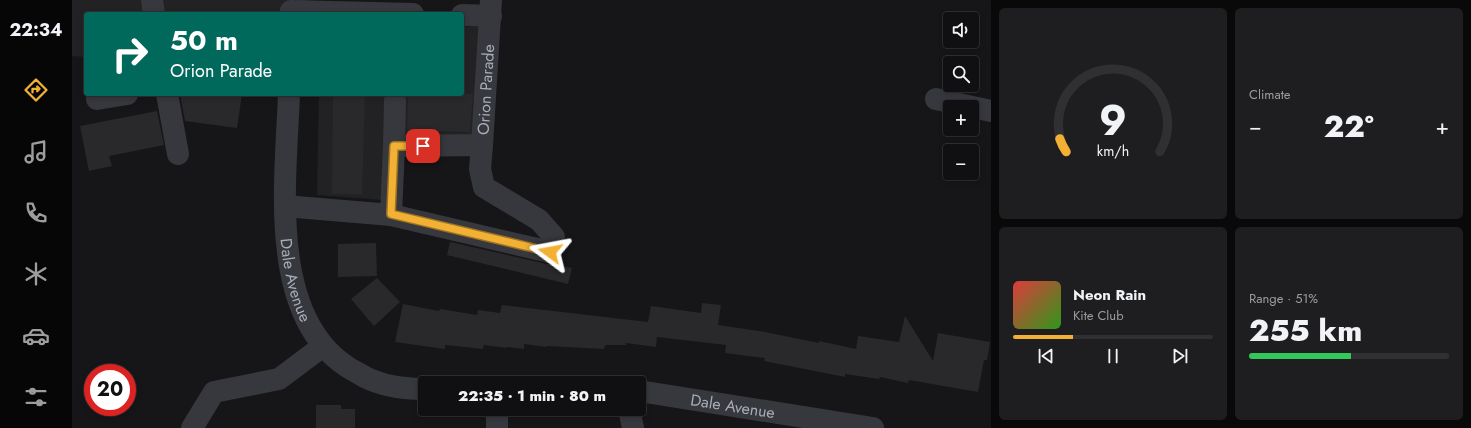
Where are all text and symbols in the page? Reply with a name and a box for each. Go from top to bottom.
map controls [943,12,979,180]
button: sound [943,12,979,48]
text: 22:34 [9,17,63,43]
text: 50 m [170,20,238,61]
icon: right [104,28,156,80]
street label: Orion Parade [471,44,500,136]
button: search [943,56,979,92]
text: Orion Parade [170,58,272,84]
icon: directions [22,76,50,104]
text: Climate [1249,85,1290,104]
text: 9 [1099,89,1127,150]
button: + [943,100,979,136]
text: 22° [1324,105,1374,148]
text: − [1249,110,1262,142]
text: + [1435,110,1449,142]
pin [406,129,440,163]
icon: arrive [412,135,434,157]
icon: music [22,138,50,166]
text: km/h [1097,140,1129,160]
button: − [943,144,979,180]
icon: phone [22,199,50,227]
position arrow [529,231,571,273]
street label: Dale Avenue [275,237,317,325]
icon: climate [22,260,50,288]
text: Neon Rain [1073,284,1146,306]
text: Range · 51% [1249,289,1318,308]
text: Kite Club [1073,306,1124,325]
text: 255 km [1249,309,1362,352]
icon: car [22,322,50,350]
icon: previous [1035,345,1057,367]
icon: pause [1102,345,1124,367]
icon: next [1169,345,1191,367]
speed limit sign: 20 [84,364,136,416]
icon: filters [22,383,50,411]
text: 22:35 · 1 min · 80 m [458,385,606,407]
street label: Dale Avenue [689,388,777,424]

